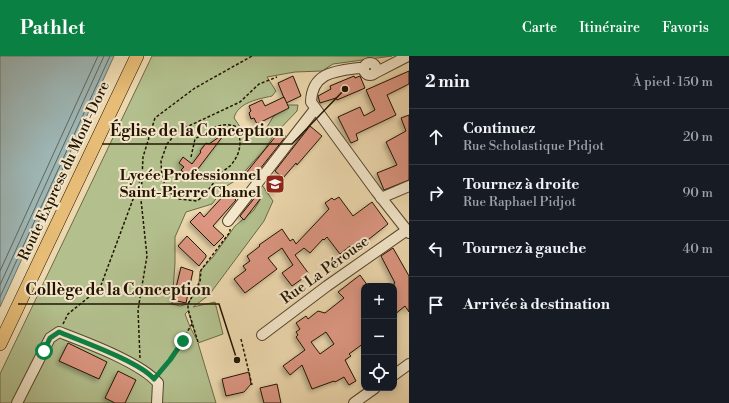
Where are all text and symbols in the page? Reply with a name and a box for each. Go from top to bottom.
text: Pathlet [20,16,85,40]
text: Carte [522,19,557,37]
text: Itinéraire [579,19,640,37]
text: Favoris [662,19,709,37]
text: 2 min [425,71,470,93]
text: À pied · 150 m [633,74,713,90]
street label: Route Express du Mont-Dore [14,78,114,264]
callout: Église de la Conception [102,116,292,144]
text: Église de la Conception [110,119,284,141]
text: Continuez [463,119,535,138]
icon: ahead [425,126,447,148]
text: 20 m [683,129,713,145]
text: Rue Scholastique Pidjot [463,138,604,154]
place label: Lycée Professionnel Saint-Pierre Chanel [120,166,261,202]
school or university icon: Lycée Professionnel Saint-Pierre Chanel [264,173,286,195]
text: Tournez à droite [463,175,579,194]
icon: right [425,182,447,204]
text: 90 m [682,185,713,201]
text: Rue Raphael Pidjot [463,194,576,210]
street label: Rue La Pérouse [277,232,373,308]
icon: left [425,238,447,260]
text: Tournez à gauche [463,239,586,258]
text: 40 m [683,241,713,257]
callout: Collège de la Conception [18,276,219,304]
text: Collège de la Conception [25,280,211,300]
map controls [361,283,397,391]
button: + [361,283,397,319]
icon: arrive [425,294,447,316]
text: Arrivée à destination [463,295,610,314]
button: − [361,319,397,355]
route end [174,332,192,350]
route start [35,342,53,360]
button: locate [361,355,397,391]

